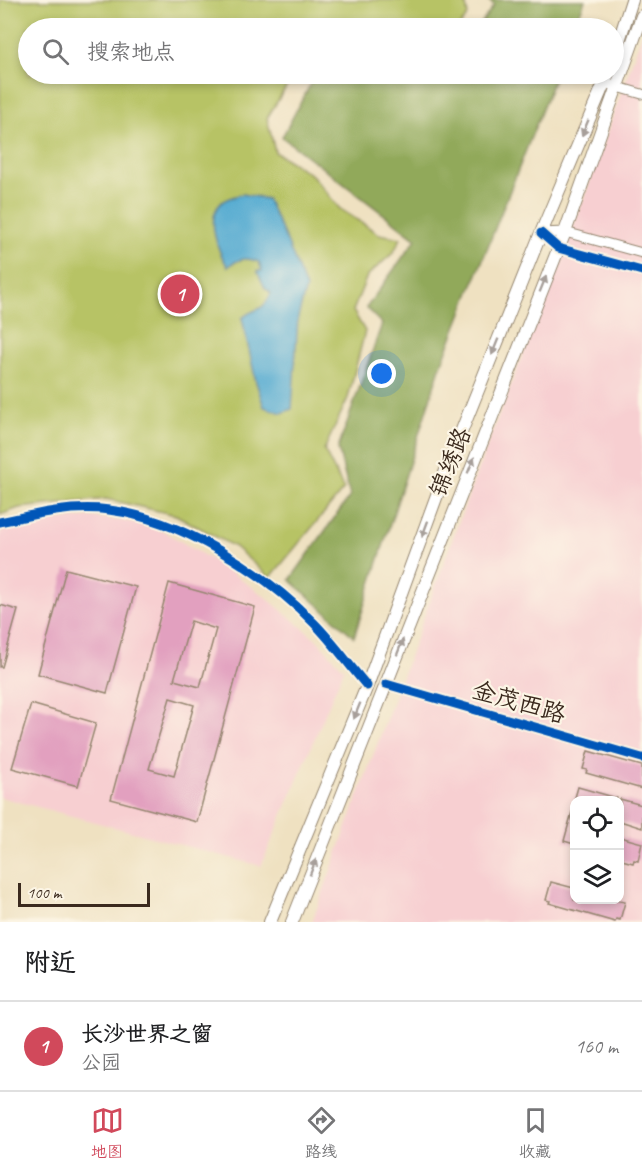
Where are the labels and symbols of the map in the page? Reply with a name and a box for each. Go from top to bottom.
one-way arrow [581,119,590,136]
pin: 1 [160,272,200,316]
one-way arrow [539,275,549,293]
one-way arrow [490,338,499,356]
your location [367,359,396,388]
street label: 锦绣路 [423,423,477,501]
one-way arrow [467,456,477,474]
one-way arrow [419,520,429,538]
one-way arrow [396,638,405,656]
street label: 金茂西路 [469,674,569,730]
one-way arrow [352,703,362,721]
one-way arrow [309,858,319,876]
scale bar [18,880,150,908]

